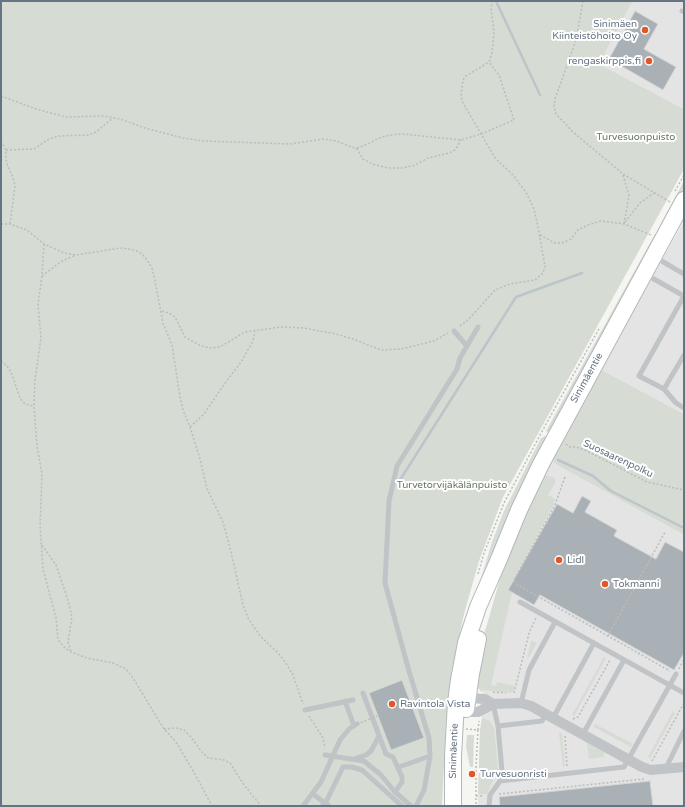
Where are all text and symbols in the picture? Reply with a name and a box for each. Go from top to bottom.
place label: Sinimäen Kiinteistöhoito Oy [552,18,637,42]
marker: Sinimäen Kiinteistöhoito Oy [640,25,650,35]
place label: rengaskirppis.fi [568,55,641,67]
marker: rengaskirppis.fi [644,56,654,66]
park label: Turvesuonpuisto [597,131,675,143]
street label: Sinimäentie [568,351,606,405]
street label: Suosaarenpolku [581,437,655,481]
park label: Turvetorvijäkälänpuisto [397,479,507,491]
place label: Lidl [567,554,584,566]
marker: Lidl [554,555,564,565]
place label: Tokmanni [613,578,659,590]
marker: Tokmanni [600,579,610,589]
place label: Ravintola Vista [400,698,470,710]
marker: Ravintola Vista [387,699,397,709]
street label: Sinimäentie [447,723,461,779]
place label: Turvesuonristi [480,768,547,780]
marker: Turvesuonristi [467,769,477,779]

